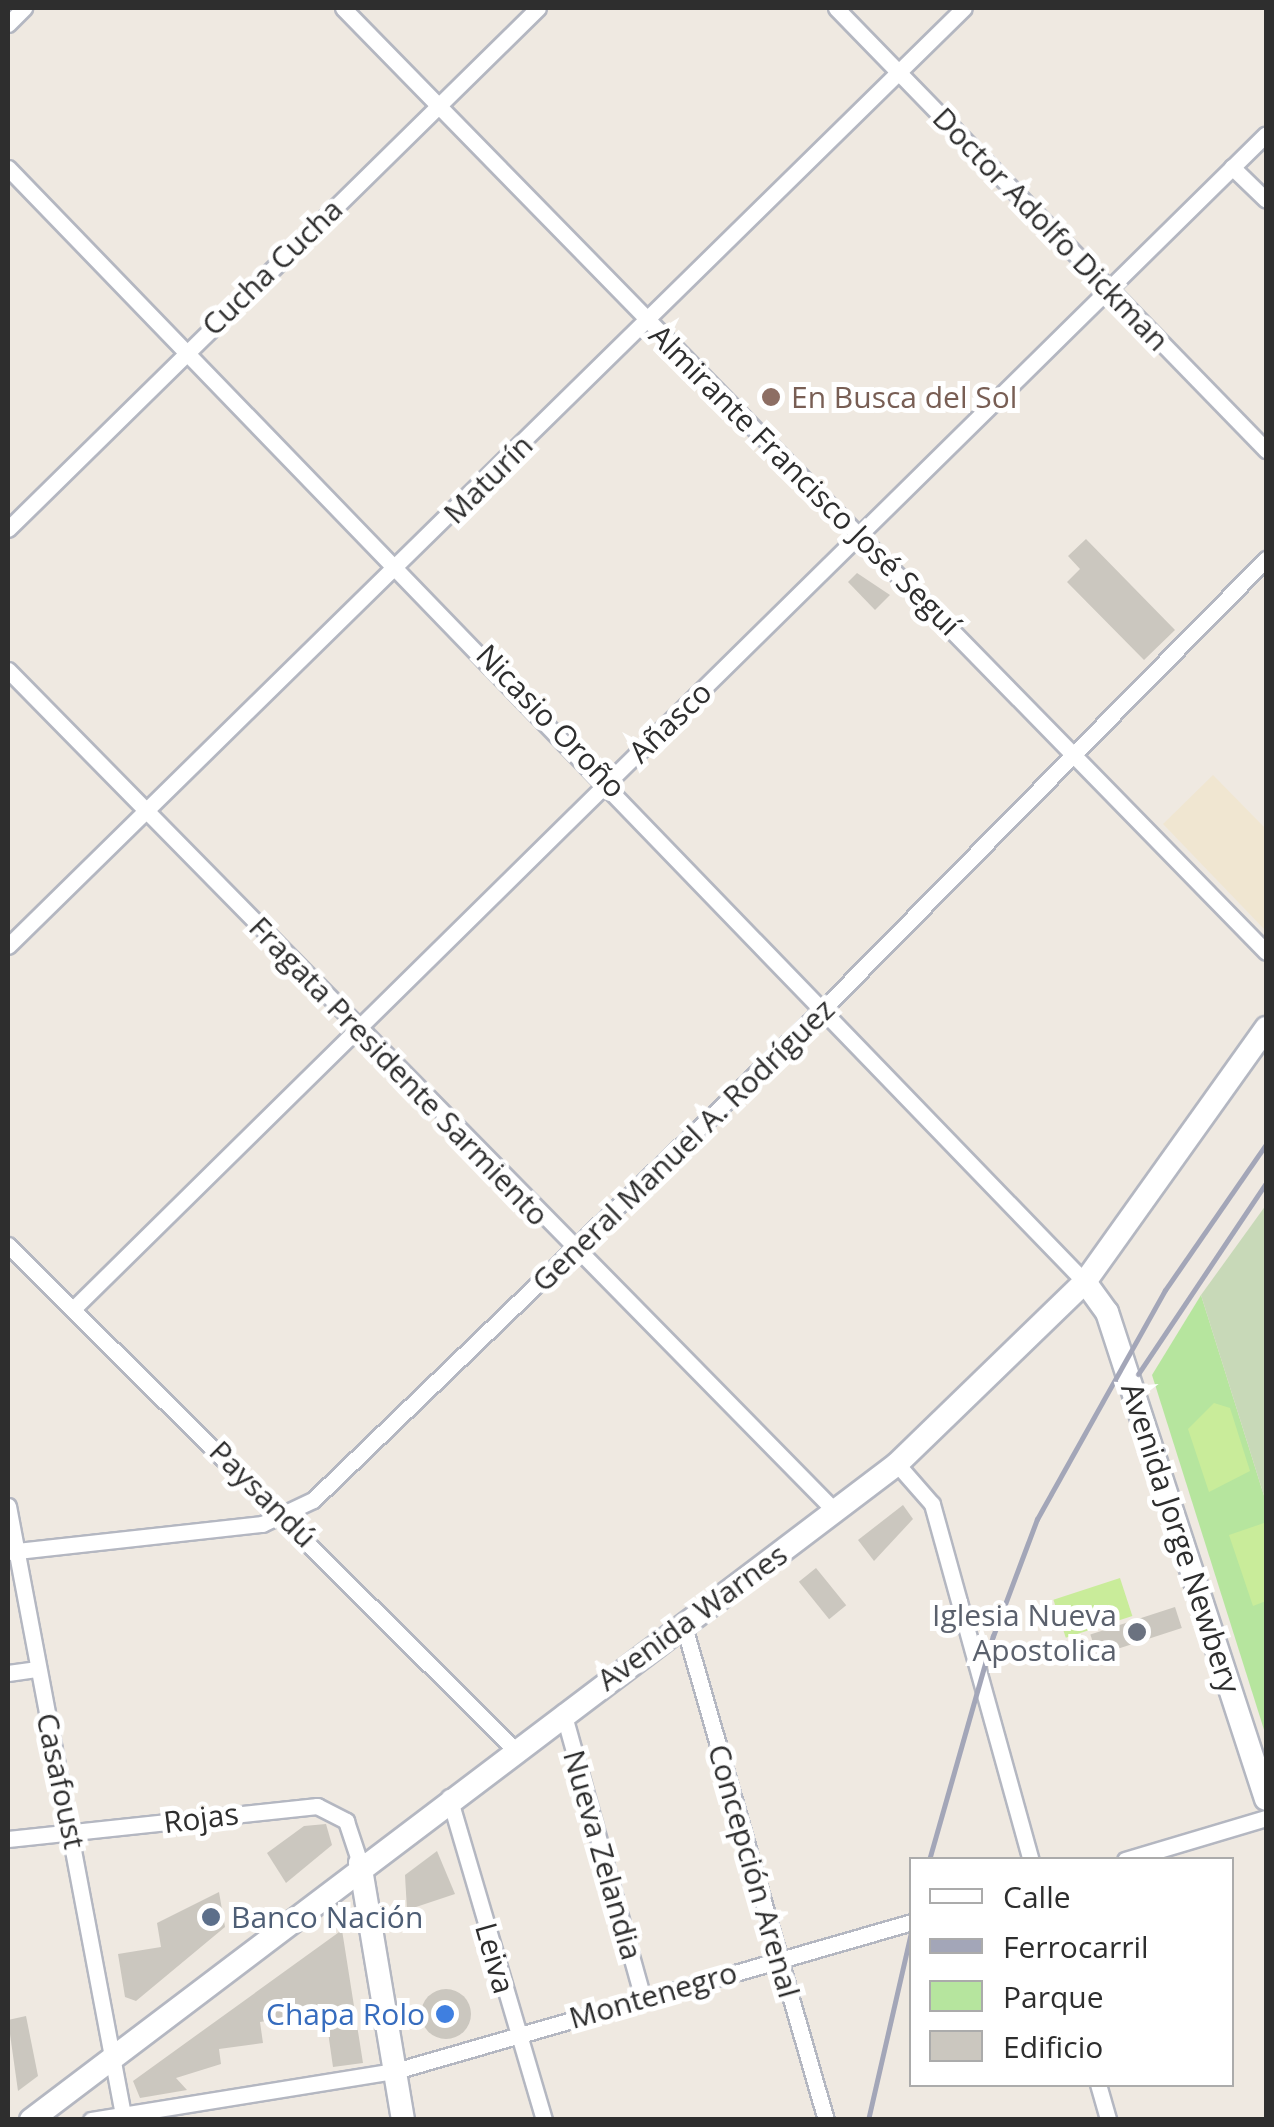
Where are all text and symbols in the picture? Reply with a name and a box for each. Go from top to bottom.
street label: Doctor Adolfo Dickman [925,100,1177,358]
street label: Cucha Cucha [194,191,350,343]
street label: Almirante Francisco José Seguí [642,317,968,643]
place label: En Busca del Sol [791,379,1017,415]
marker: En Busca del Sol [760,386,782,408]
street label: Maturín [436,427,540,531]
street label: Nicasio Oroño [469,637,633,805]
street label: Añasco [621,674,719,770]
street label: Fragata Presidente Sarmiento [242,909,556,1233]
street label: General Manuel A. Rodríguez [525,991,841,1299]
street label: Avenida Jorge Newbery [1114,1378,1248,1698]
street label: Paysandú [202,1433,324,1555]
street label: Avenida Warnes [590,1536,794,1698]
place label: Iglesia Nueva Apostolica [932,1597,1117,1668]
marker: Iglesia Nueva Apostolica [1126,1621,1148,1643]
street label: Casafoust [29,1710,93,1852]
street label: Concepción Arenal [701,1740,807,2002]
street label: Nueva Zelandia [556,1746,650,1964]
street label: Rojas [162,1796,240,1840]
legend [909,1857,1234,2087]
text: Calle [1003,1876,1071,1917]
place label: Banco Nación [231,1899,423,1935]
marker: Banco Nación [200,1906,222,1928]
street label: Leiva [468,1919,522,1997]
text: Ferrocarril [1003,1926,1149,1967]
street label: Montenegro [565,1954,741,2036]
text: Parque [1003,1976,1104,2017]
place label: Chapa Rolo [266,1996,425,2032]
marker: Chapa Rolo [434,2003,456,2025]
text: Edificio [1003,2026,1103,2067]

